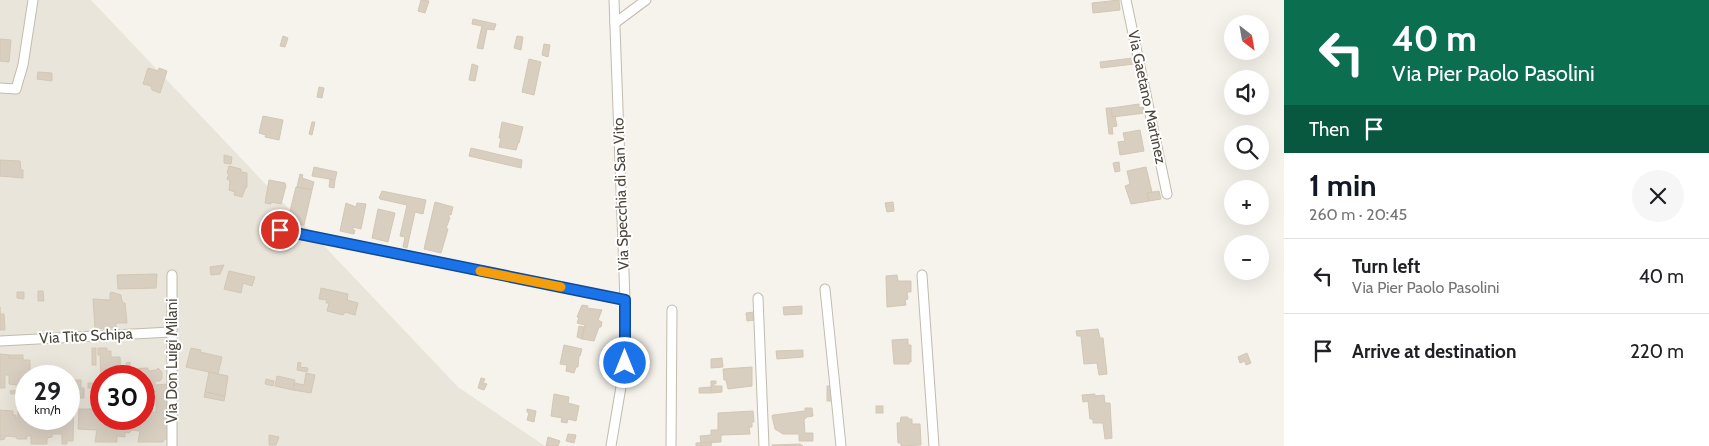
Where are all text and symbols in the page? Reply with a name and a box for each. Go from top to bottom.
north arrow [1224,15,1269,60]
map controls [1224,15,1269,280]
text: 40 m [1392,17,1477,60]
icon: left [1309,20,1374,85]
street label: Via Gaetano Martinez [1124,29,1170,165]
text: Via Pier Paolo Pasolini [1392,60,1595,87]
button: sound [1224,70,1269,115]
icon: arrive [1360,115,1388,143]
street label: Via Specchia di San Vito [609,117,633,271]
text: Then [1309,118,1350,141]
button: search [1224,125,1269,170]
text: 1 min [1309,167,1377,204]
button: close [1632,170,1684,222]
button: + [1224,180,1269,225]
text: 260 m · 20:45 [1309,205,1407,224]
pin [259,209,301,251]
icon: arrive [266,216,294,244]
button: − [1224,235,1269,280]
text: Turn left [1352,255,1420,278]
icon: left [1309,262,1337,290]
text: 40 m [1639,265,1684,288]
text: Via Pier Paolo Pasolini [1352,278,1499,297]
street label: Via Don Luigi Milani [163,299,181,423]
street label: Via Tito Schipa [39,325,134,347]
position arrow [598,336,650,388]
icon: arrive [1309,337,1337,365]
text: Arrive at destination [1352,340,1516,363]
text: 220 m [1630,340,1684,363]
speed limit sign: 30 [90,365,155,430]
text: 29 [34,376,61,406]
text: km/h [34,402,61,417]

